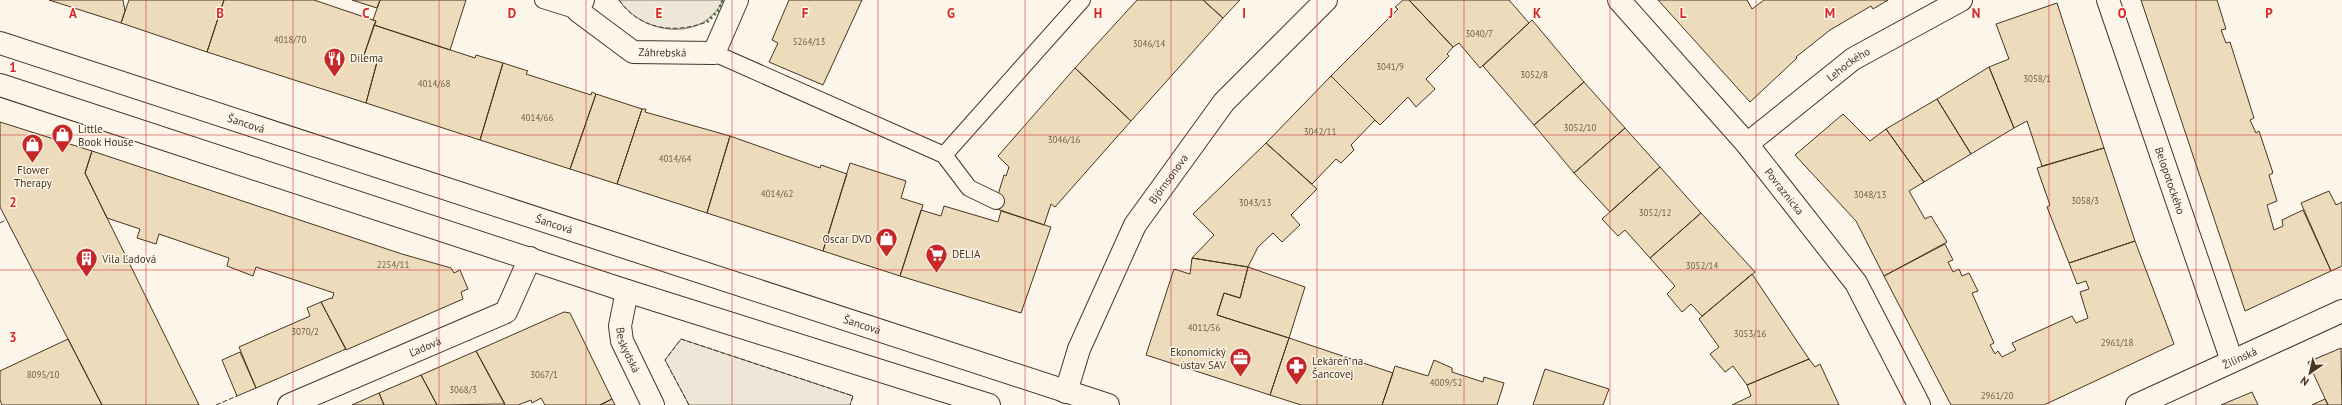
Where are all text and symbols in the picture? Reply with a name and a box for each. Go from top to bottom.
text: A [69,5,77,22]
text: B [216,5,224,22]
text: C [362,5,370,22]
text: D [508,5,516,22]
text: E [656,5,663,22]
text: F [802,5,809,22]
text: G [947,5,955,22]
text: H [1094,5,1102,22]
text: I [1242,5,1246,22]
text: J [1388,5,1393,22]
text: K [1533,5,1541,22]
text: L [1680,5,1687,22]
text: M [1825,5,1835,22]
text: N [1972,5,1980,22]
text: O [2118,5,2127,22]
text: P [2265,5,2273,22]
house number: 3040/7 [1465,28,1493,39]
house number: 4018/70 [274,34,306,45]
house number: 5264/13 [793,36,825,47]
house number: 3046/14 [1133,38,1165,49]
street label: Lehockého [1824,44,1872,84]
restaurant icon: Dilema [322,45,348,78]
street label: Záhrebská [638,45,686,60]
place label: Dilema [350,51,383,65]
text: 1 [9,59,17,76]
house number: 3041/9 [1376,61,1404,72]
house number: 3052/8 [1520,69,1548,80]
house number: 3058/1 [2023,73,2051,84]
house number: 4014/68 [418,78,450,89]
street label: Šancová [226,111,267,136]
house number: 4014/66 [521,112,553,123]
shop icon: Little Book House [50,122,76,155]
place label: Little Book House [78,122,134,149]
house number: 3052/10 [1564,122,1596,133]
house number: 3042/11 [1304,126,1336,137]
shop icon: Flower Therapy [20,131,46,164]
house number: 3046/16 [1048,134,1080,145]
street label: Belopotockého [2152,145,2188,216]
street label: Björnsonova [1146,151,1191,206]
house number: 4014/64 [659,153,691,164]
place label: Flower Therapy [14,163,53,190]
street label: Povraznícka [1762,165,1807,218]
house number: 4014/62 [761,188,793,199]
house number: 3048/13 [1854,189,1886,200]
text: 2 [9,194,17,211]
house number: 3058/3 [2071,195,2099,206]
house number: 3043/13 [1239,197,1271,208]
house number: 3052/12 [1639,207,1671,218]
street label: Šancová [534,211,575,237]
shop icon: Oscar DVD [874,226,900,259]
place label: Oscar DVD [822,232,872,246]
supermarket icon: DELIA [924,241,950,274]
building icon: Vila Ľadová [74,246,100,279]
place label: DELIA [952,247,981,261]
place label: Vila Ľadová [101,252,156,266]
house number: 2254/11 [377,259,409,270]
house number: 3052/14 [1686,260,1718,271]
street label: Šancová [842,312,883,337]
house number: 4011/56 [1188,322,1220,333]
house number: 3070/2 [291,326,319,337]
street label: Beskydská [613,326,643,375]
house number: 3053/16 [1734,328,1766,339]
text: 3 [9,329,17,346]
street label: Ľadová [407,334,443,360]
house number: 2961/18 [2101,337,2133,348]
street label: Žilinská [2220,344,2259,372]
place label: Ekonomický ústav SAV [1170,345,1227,372]
office icon: Ekonomický ústav SAV [1228,345,1254,378]
north arrow [2290,353,2330,393]
pharmacy icon: Lekáreň na Šancovej [1284,354,1310,387]
place label: Lekáreň na Šancovej [1312,354,1363,381]
house number: 8095/10 [27,369,59,380]
house number: 3067/1 [530,369,558,380]
text: N [2297,373,2311,389]
house number: 4009/52 [1430,377,1462,388]
house number: 3068/3 [449,384,477,395]
house number: 2961/20 [1981,390,2013,401]

